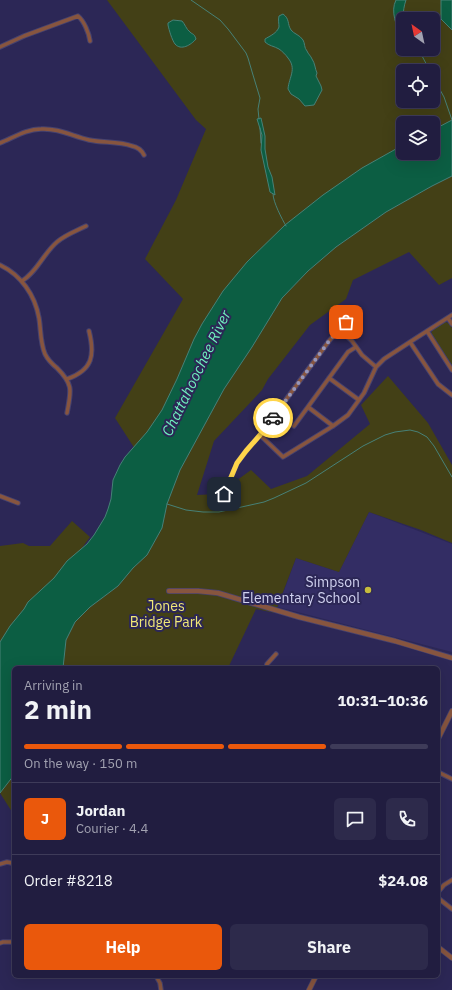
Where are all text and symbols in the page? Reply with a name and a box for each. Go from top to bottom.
north arrow [396,12,440,56]
map controls [396,12,440,160]
button: locate [396,64,440,108]
button: layers [396,116,440,160]
pin [329,305,363,339]
water label: Chattahoochee River [157,306,235,439]
icon: bag [335,311,357,333]
courier [253,398,293,438]
icon: car [262,407,284,429]
pin [207,477,241,511]
icon: home [213,483,235,505]
place label: Simpson Elementary School [242,573,360,607]
marker: Simpson Elementary School [363,585,373,595]
park label: Jones Bridge Park [130,597,203,631]
text: Arriving in [24,677,83,694]
text: 10:31–10:36 [337,691,428,710]
text: 2 min [24,692,92,726]
text: On the way · 150 m [24,755,137,772]
button: chat [334,798,376,840]
button: phone [386,798,428,840]
text: Jordan [76,801,125,820]
text: J [41,809,49,828]
text: Courier · 4.4 [76,820,148,837]
text: Order #8218 [24,871,113,890]
text: $24.08 [378,871,428,890]
button: Help [24,924,222,970]
button: Share [230,924,428,970]

